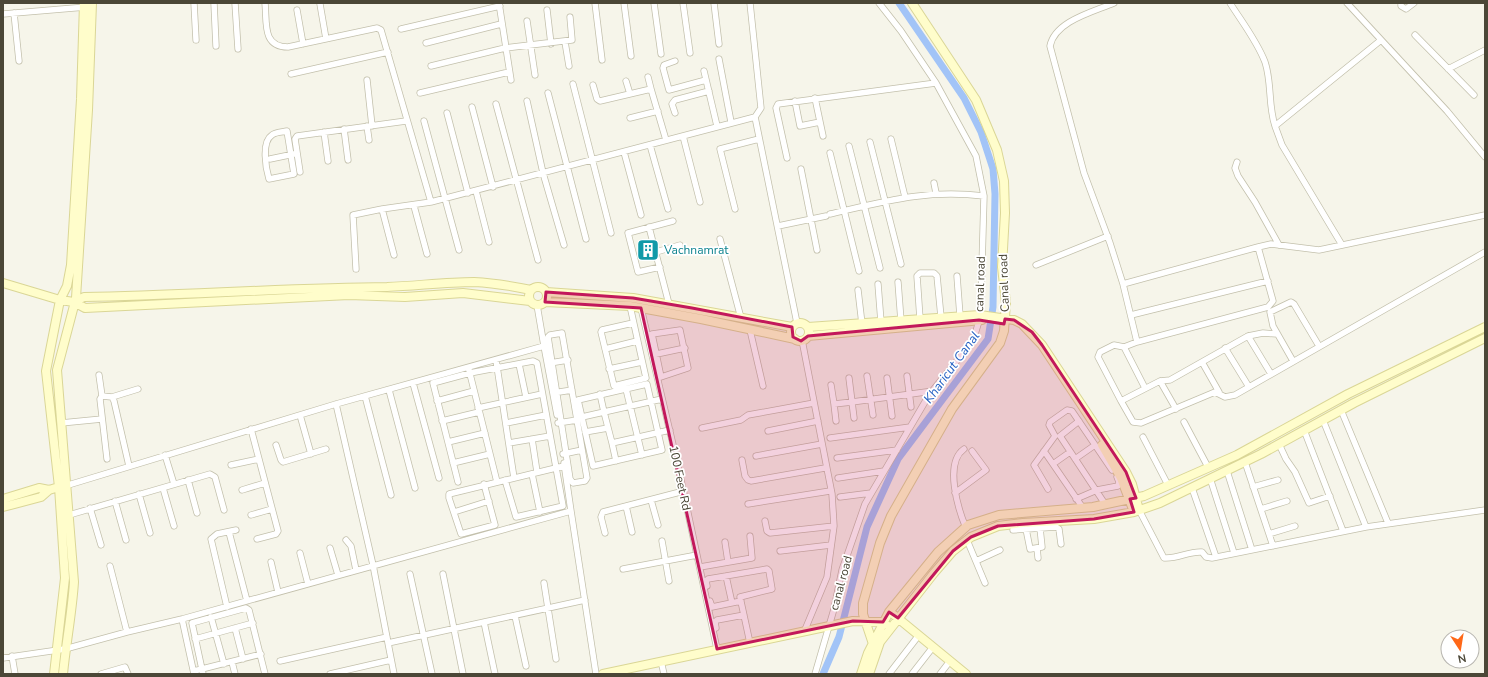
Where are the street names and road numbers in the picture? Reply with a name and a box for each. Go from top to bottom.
street label: Canal road [995,254,1013,312]
street label: canal road [971,256,989,312]
street label: 100 Feet Rd [665,444,695,512]
street label: canal road [826,554,856,612]

